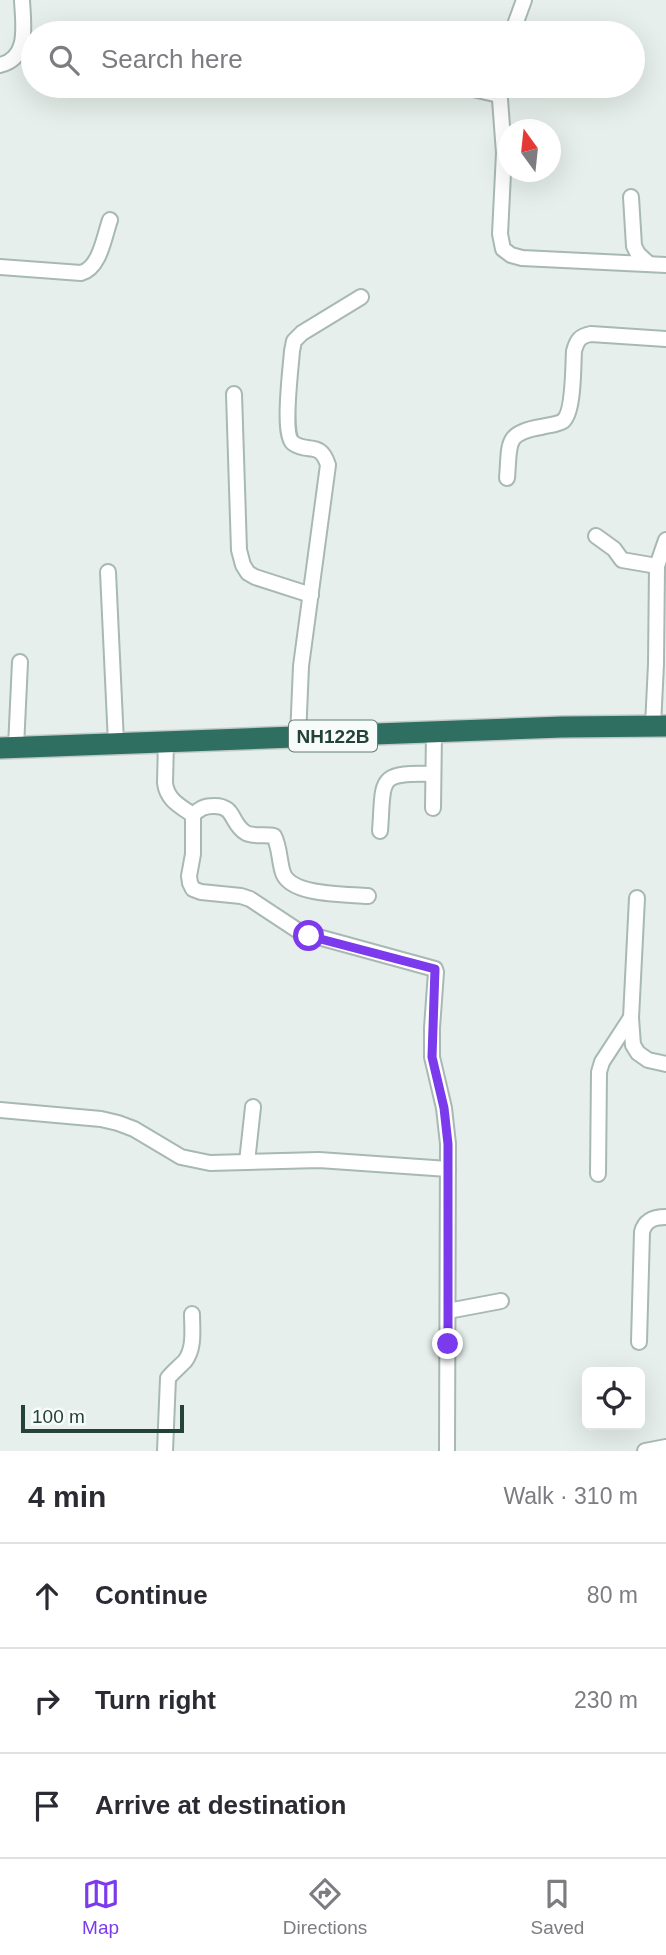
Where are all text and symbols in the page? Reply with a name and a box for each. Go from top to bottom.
search box [21,21,645,98]
icon: search [45,41,83,79]
text: Search here [101,44,243,74]
north arrow [498,119,561,182]
road number: NH122B [289,720,377,751]
route start [293,920,324,951]
route end [432,1328,463,1359]
map controls [582,1367,645,1430]
button: locate [582,1367,645,1430]
scale bar [21,1402,184,1434]
text: 100 m [32,1406,85,1427]
text: 4 min [28,1480,106,1513]
text: Walk · 310 m [503,1483,638,1509]
icon: ahead [28,1577,66,1615]
text: Continue [95,1580,208,1610]
text: 80 m [587,1582,638,1608]
icon: right [28,1682,66,1720]
text: Turn right [95,1685,216,1715]
text: 230 m [574,1687,638,1713]
icon: arrive [28,1787,66,1825]
text: Arrive at destination [95,1790,346,1820]
tab: Map [82,1875,120,1939]
tab: Directions [283,1875,367,1939]
tab: Saved [530,1875,584,1939]

